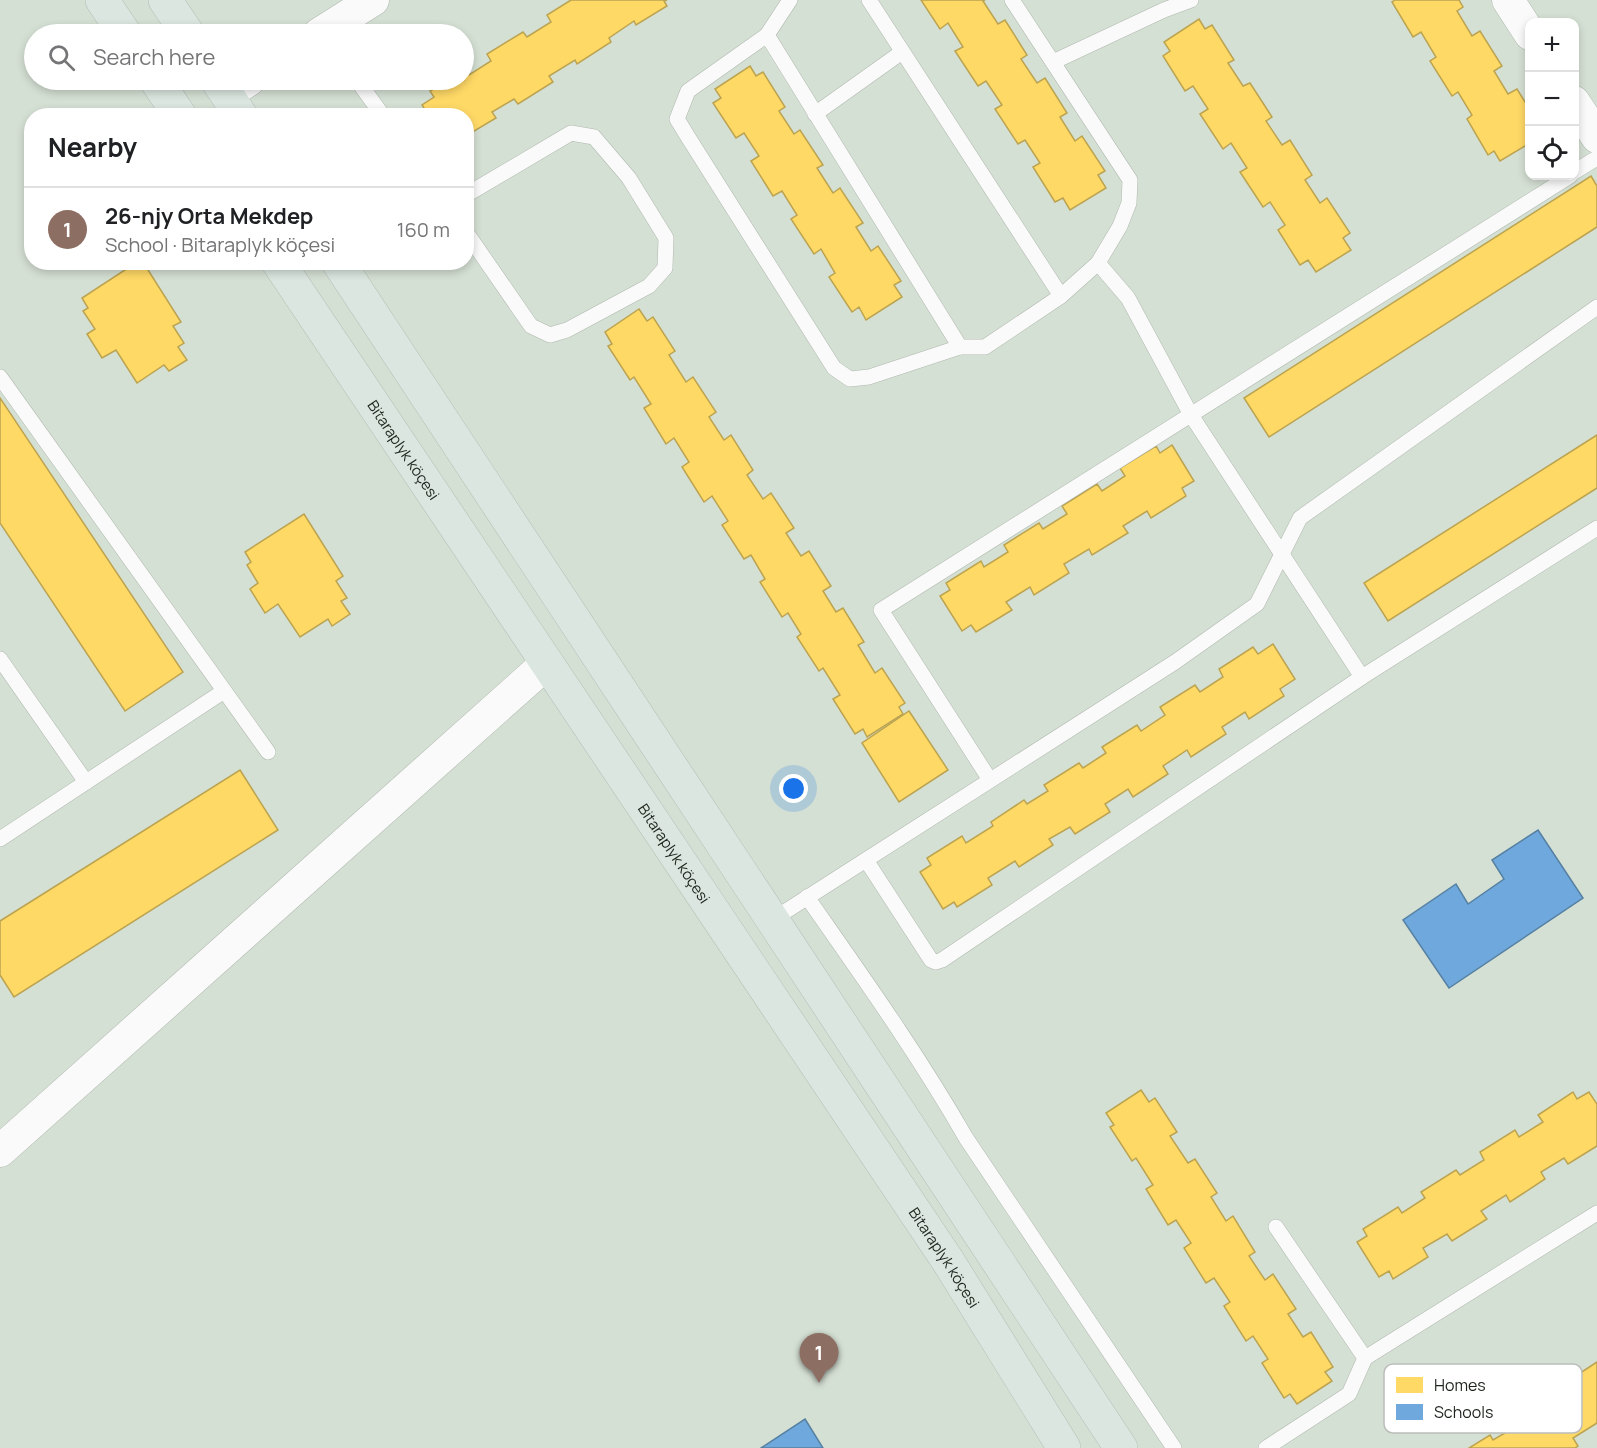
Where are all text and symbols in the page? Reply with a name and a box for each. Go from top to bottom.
map controls [1525,18,1579,180]
button: + [1525,18,1579,72]
search box [24,24,474,90]
icon: search [45,41,78,74]
text: Search here [93,42,215,72]
button: − [1525,72,1579,126]
button: locate [1525,126,1579,180]
text: Nearby [48,129,137,165]
text: 26-njy Orta Mekdep [105,201,313,231]
text: 1 [63,216,72,243]
text: 160 m [397,216,450,243]
text: School · Bitaraplyk köçesi [105,231,335,258]
street label: Bitaraplyk köçesi [363,396,445,504]
your location [779,774,808,803]
street label: Bitaraplyk köçesi [634,799,716,907]
street label: Bitaraplyk köçesi [904,1203,985,1312]
pin: 1 [800,1334,838,1383]
legend [1384,1364,1582,1433]
text: Homes [1434,1374,1486,1396]
text: Schools [1434,1401,1493,1423]

